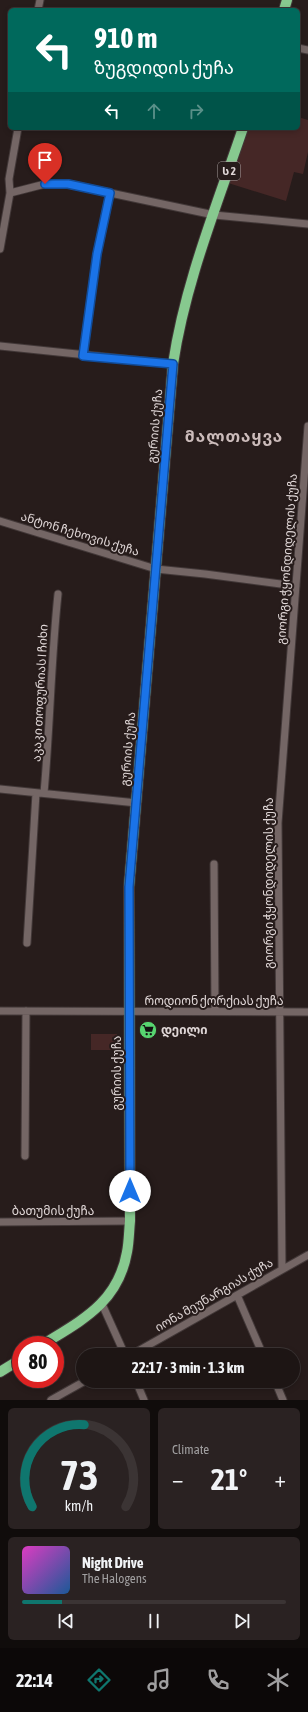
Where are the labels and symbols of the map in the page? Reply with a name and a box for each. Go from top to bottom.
pin [28,143,62,184]
road number: ს 2 [218,162,240,180]
street label: გურიის ქუჩა [145,388,165,464]
district label: მალთაყვა [185,427,283,447]
street label: გიორგი ჭყონდიდელის ქუჩა [274,473,301,645]
street label: ანტონ ჩეხოვის ქუჩა [19,509,141,559]
street label: აკაკი თოფურიას I ჩიხი [29,624,51,762]
street label: გურიის ქუჩა [118,711,138,787]
street label: გიორგი ჭყონდიდელის ქუჩა [262,797,277,969]
street label: როდიონ ქორქიას ქუჩა [145,994,283,1009]
supermarket icon: დეილი [138,1020,158,1040]
place label: დეილი [161,1023,207,1038]
street label: გურიის ქუჩა [110,1036,124,1110]
position arrow [109,1170,151,1212]
street label: ბათუმის ქუჩა [12,1204,94,1218]
street label: იონა მეუნარგიას ქუჩა [153,1255,275,1335]
speed limit sign: 80 [12,1336,64,1388]

